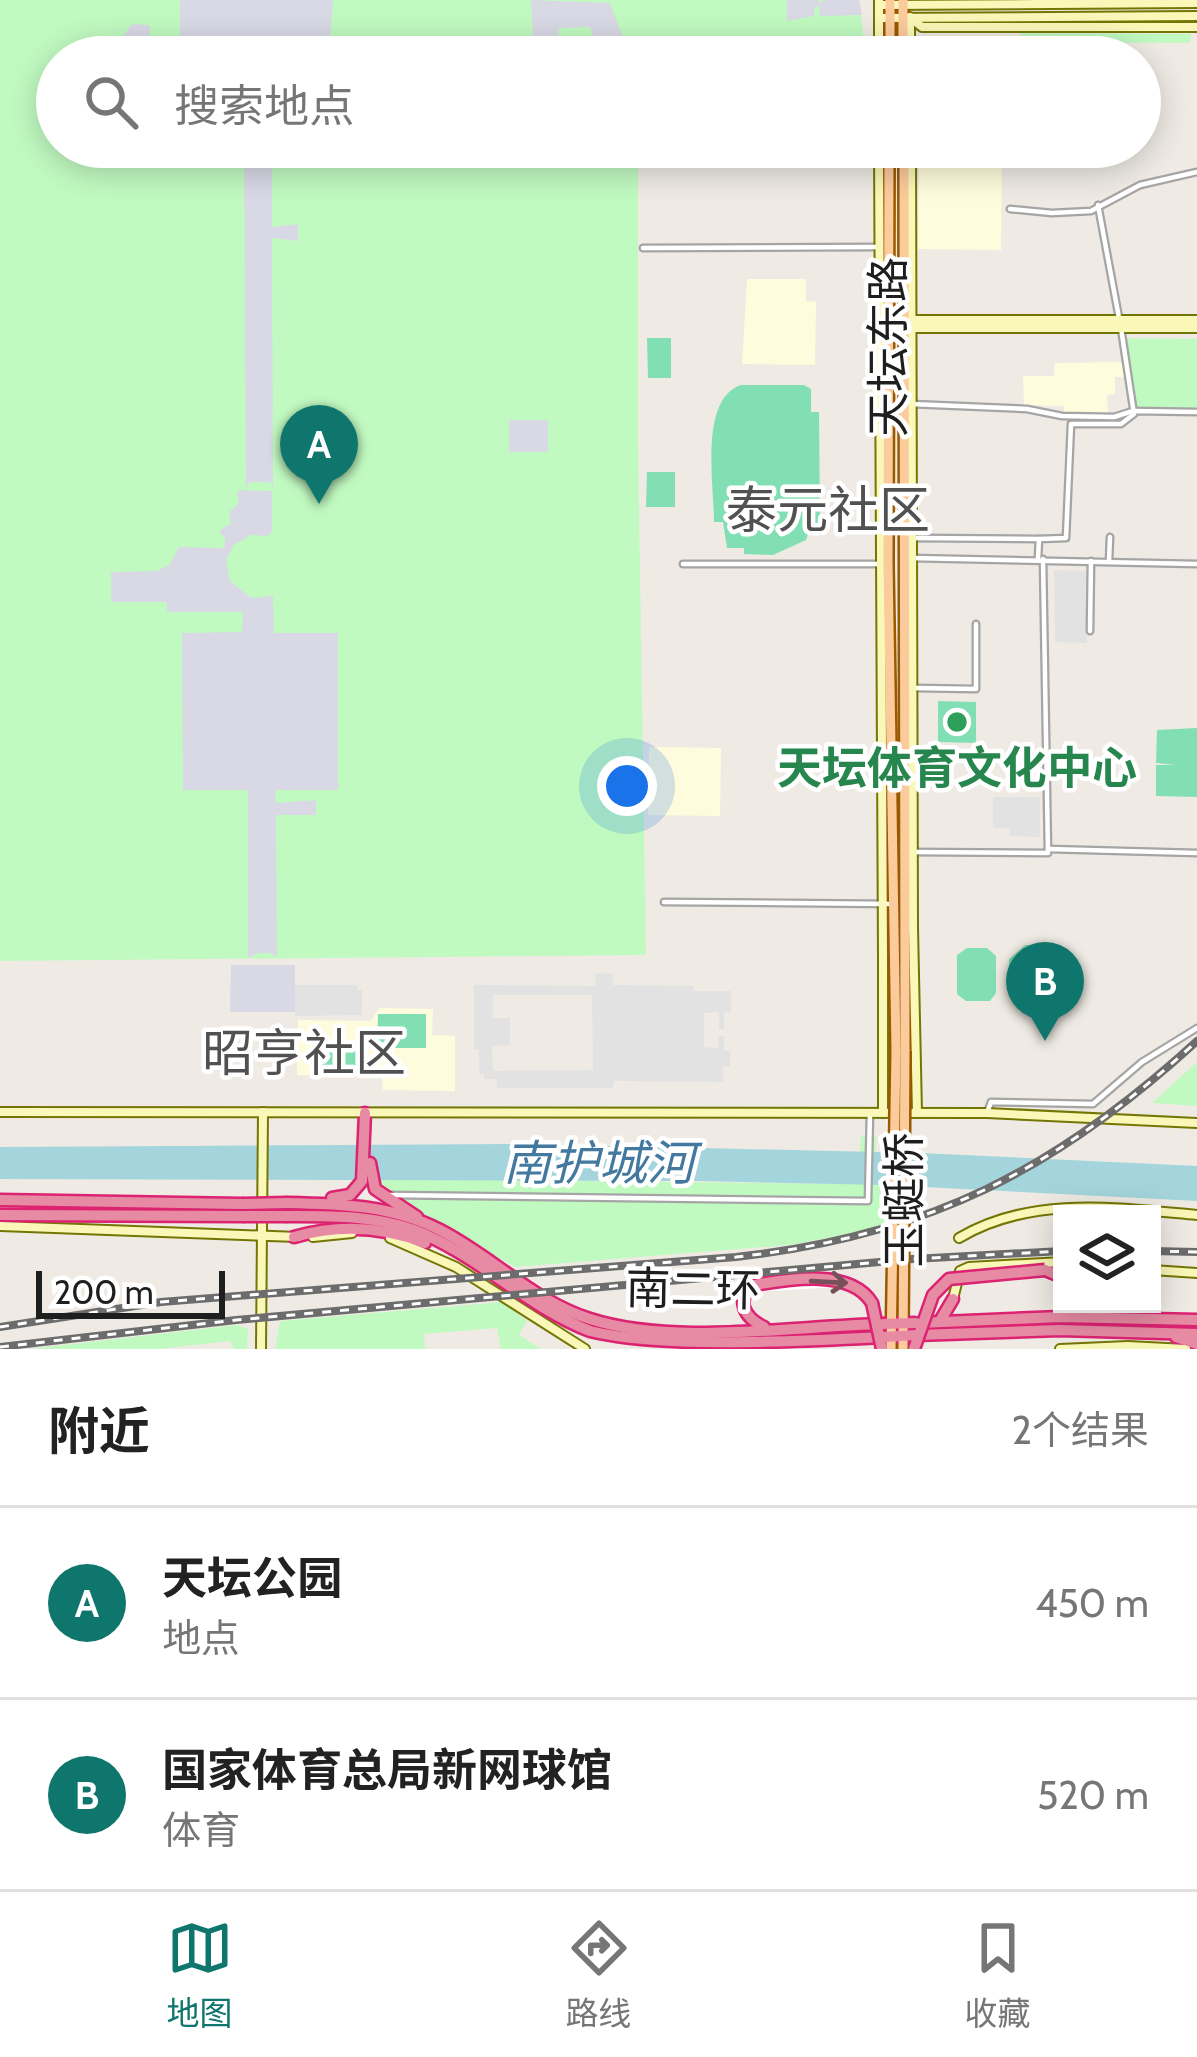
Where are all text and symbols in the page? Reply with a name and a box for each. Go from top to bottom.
search box [36,36,1161,168]
icon: search [78,69,144,135]
text: 搜索地点 [174,79,354,133]
street label: 天坛东路 [861,257,915,437]
pin: A [280,405,358,504]
district label: 泰元社区 [726,479,930,541]
marker: 天坛体育文化中心 [944,709,970,735]
place label: 天坛体育文化中心 [777,741,1137,795]
your location [597,756,657,816]
pin: B [1006,942,1084,1041]
district label: 昭亨社区 [202,1022,406,1084]
street label: 玉蜓桥 [877,1132,931,1268]
water label: 南护城河 [503,1134,703,1192]
map controls [1053,1205,1161,1313]
button: layers [1053,1205,1161,1313]
street label: 南二环 [625,1261,761,1317]
scale bar [36,1265,225,1318]
one-way arrow [809,1271,848,1294]
text: 200 m [54,1272,154,1312]
text: 附近 [48,1400,150,1462]
text: 2个结果 [1012,1406,1149,1454]
text: 天坛公园 [162,1551,342,1605]
text: A [75,1579,99,1627]
text: 450 m [1035,1579,1149,1627]
text: 地点 [162,1614,240,1662]
text: 国家体育总局新网球馆 [162,1743,612,1797]
text: B [75,1771,99,1819]
text: 520 m [1037,1771,1149,1819]
text: 体育 [162,1806,240,1854]
tab: 地图 [167,1915,233,2035]
tab: 路线 [566,1915,632,2035]
tab: 收藏 [965,1915,1031,2035]

